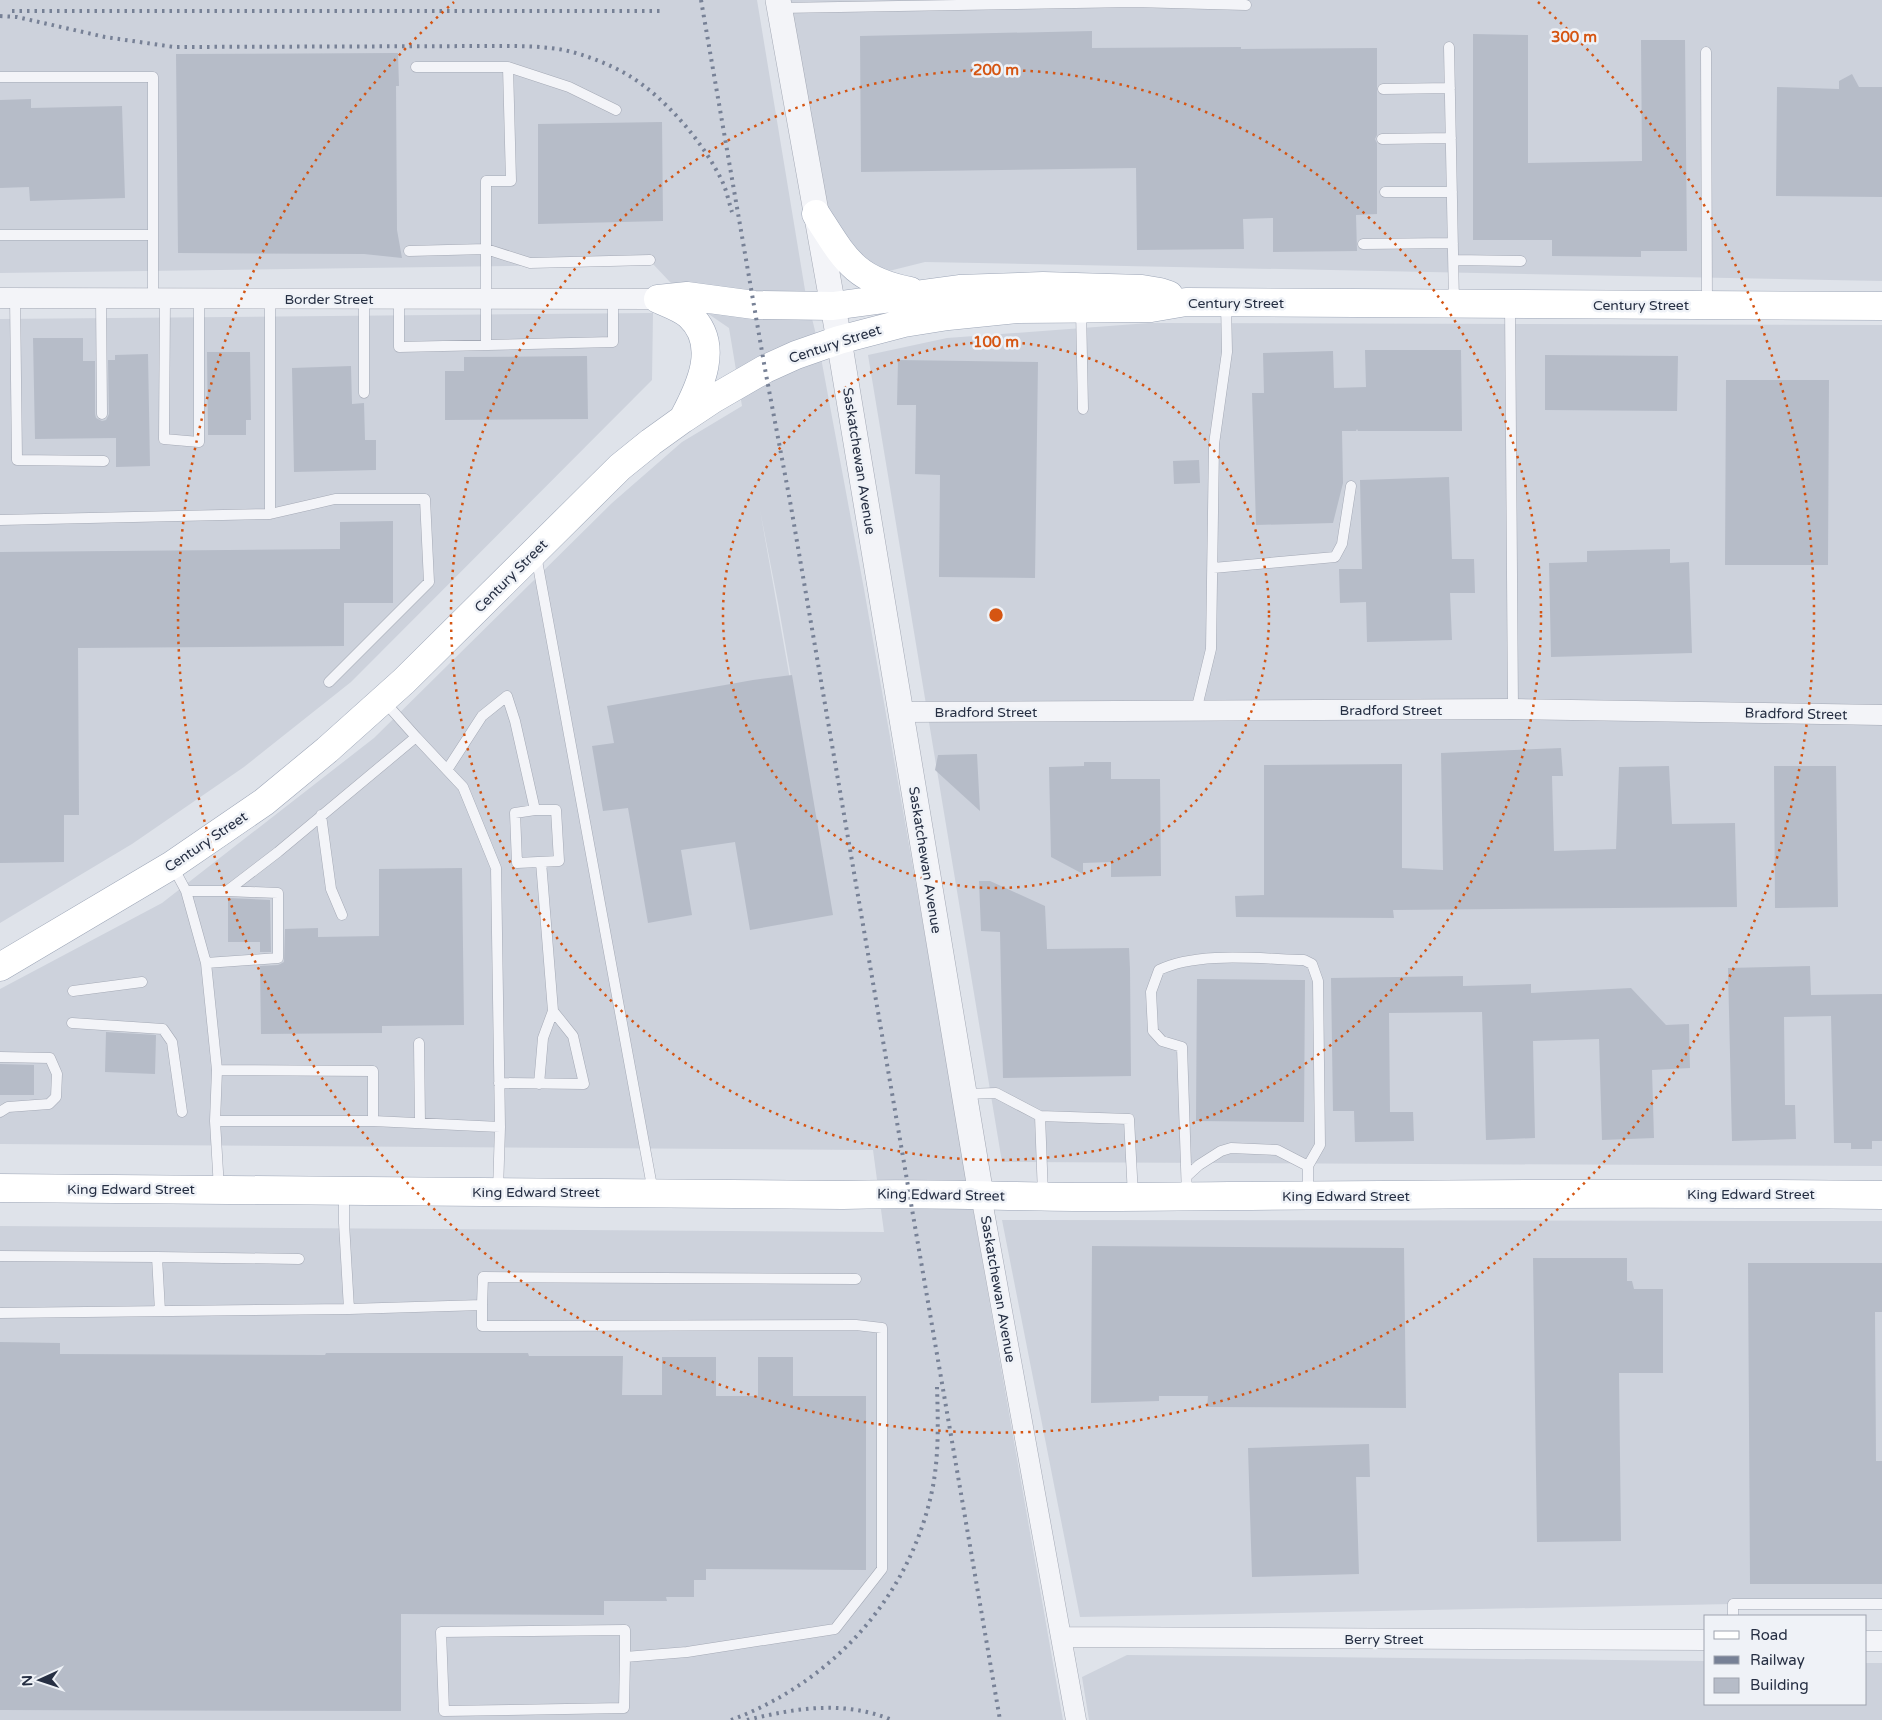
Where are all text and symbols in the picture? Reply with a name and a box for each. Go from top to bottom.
text: 300 m [1551,28,1597,46]
text: 200 m [973,61,1019,79]
street label: Border Street [284,291,374,308]
street label: Century Street [1188,295,1285,312]
street label: Century Street [1593,297,1690,314]
street label: Century Street [787,321,884,367]
text: 100 m [973,333,1019,351]
street label: Saskatchewan Avenue [839,386,879,536]
street label: Century Street [471,536,551,616]
centre of rings [987,606,1005,624]
street label: Bradford Street [1340,702,1443,719]
street label: Bradford Street [935,704,1038,721]
street label: Bradford Street [1744,705,1848,723]
street label: Saskatchewan Avenue [905,785,945,935]
street label: Century Street [161,808,251,876]
street label: King Edward Street [67,1181,196,1198]
street label: King Edward Street [472,1184,601,1201]
street label: King Edward Street [877,1185,1006,1205]
street label: King Edward Street [1687,1186,1816,1203]
street label: King Edward Street [1282,1188,1411,1205]
street label: Saskatchewan Avenue [977,1214,1019,1364]
legend [1704,1615,1867,1705]
text: Road [1750,1626,1788,1644]
street label: Berry Street [1344,1631,1424,1648]
text: Railway [1750,1651,1805,1669]
north arrow [15,1655,65,1705]
text: N [19,1675,36,1687]
text: Building [1750,1676,1809,1694]

